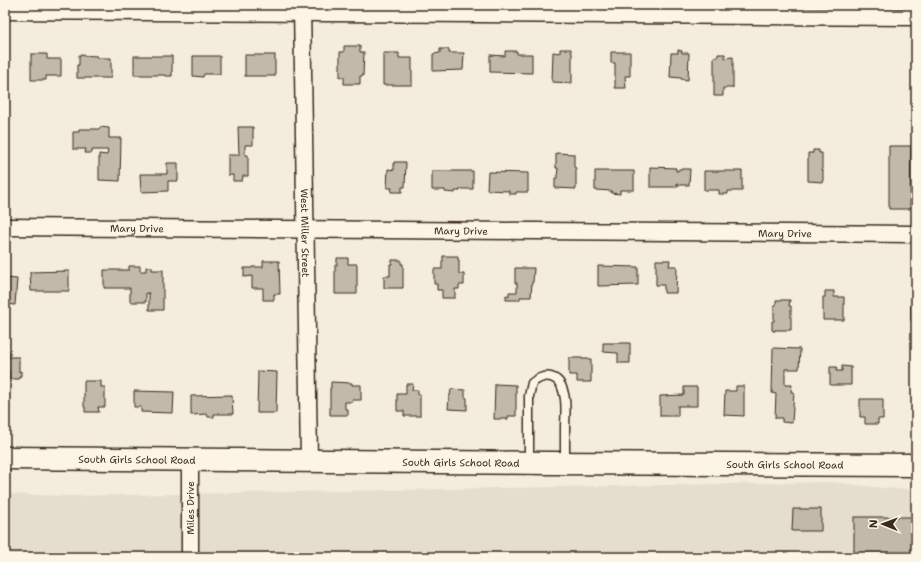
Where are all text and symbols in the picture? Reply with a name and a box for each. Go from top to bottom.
street label: West Miller Street [298,189,313,277]
street label: Mary Drive [110,221,164,235]
street label: Mary Drive [434,224,488,237]
street label: Mary Drive [758,226,812,240]
street label: South Girls School Road [78,452,196,466]
street label: South Girls School Road [402,455,520,469]
street label: South Girls School Road [726,457,844,471]
street label: Miles Drive [184,481,197,535]
north arrow [863,504,903,544]
text: N [866,519,881,528]

